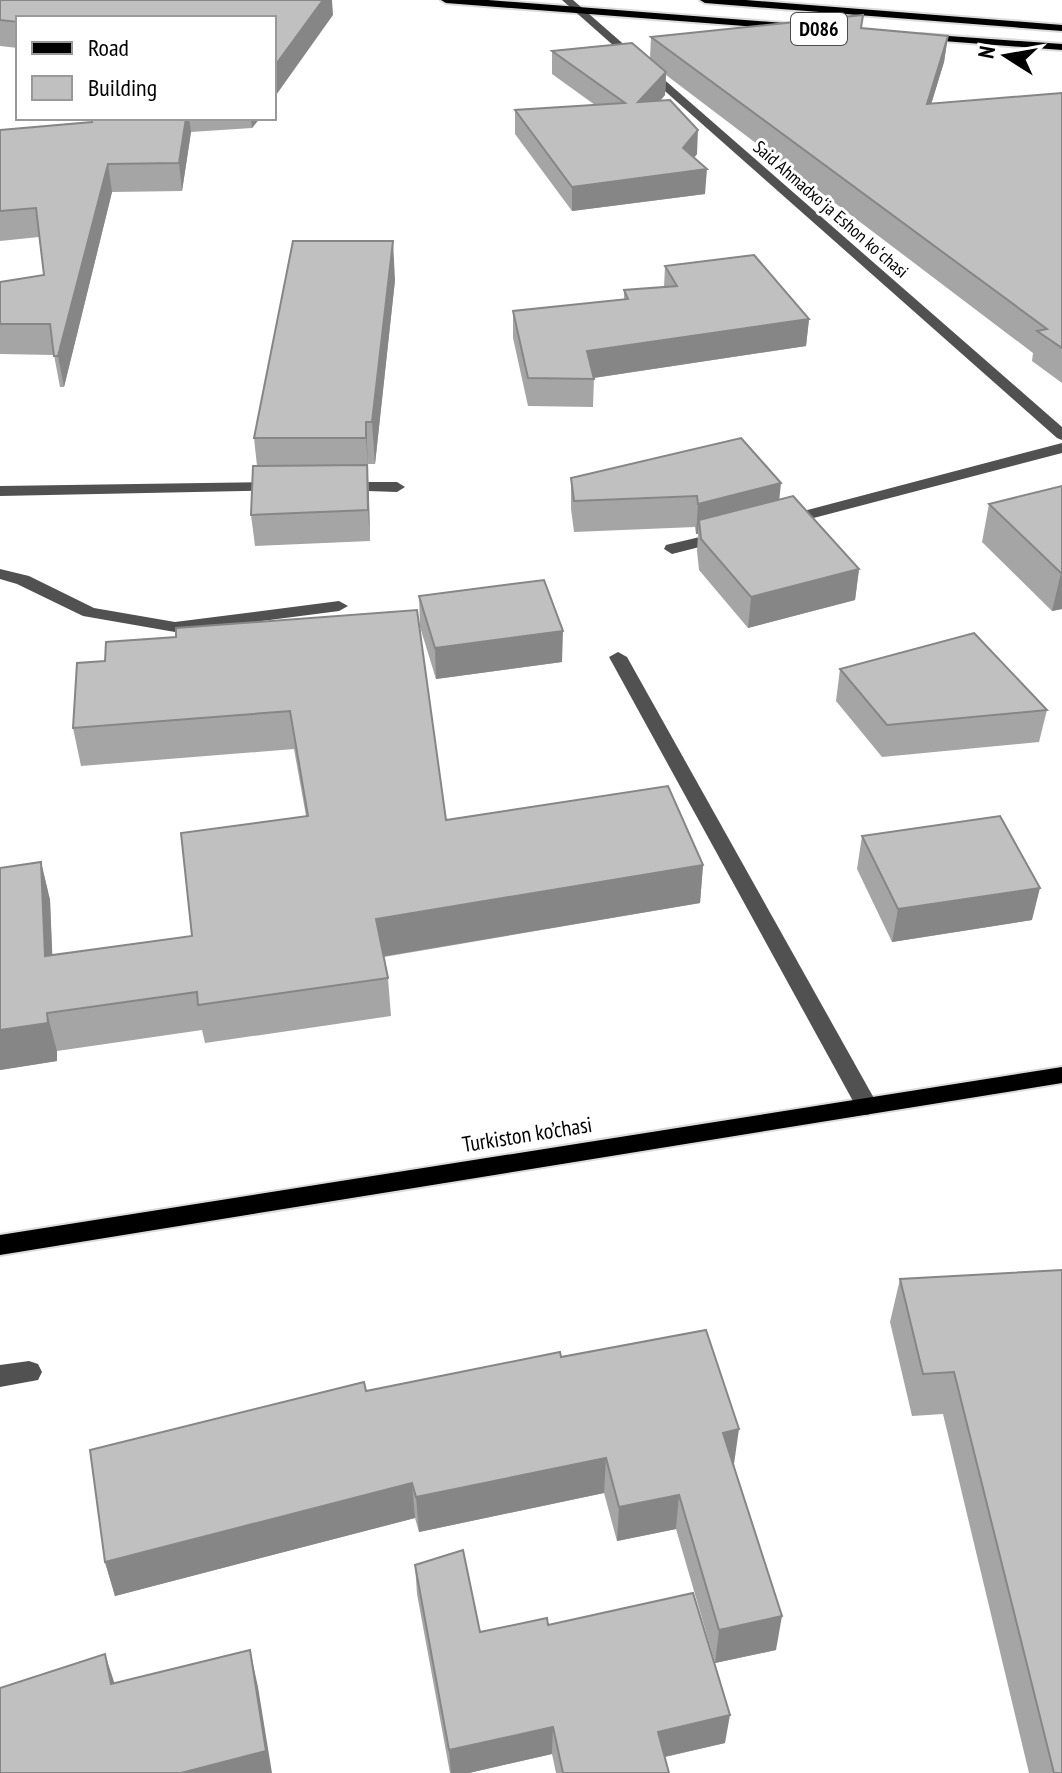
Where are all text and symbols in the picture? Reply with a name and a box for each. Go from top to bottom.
road number: D086 [791,13,847,45]
legend [16,16,276,120]
north arrow [966,16,1046,96]
text: Road [88,32,129,63]
text: N [971,44,1001,61]
text: Building [88,72,157,103]
street label: Said Ahmadxoʻja Eshon koʻchasi [749,135,913,283]
street label: Turkiston ko’chasi [460,1110,594,1158]

